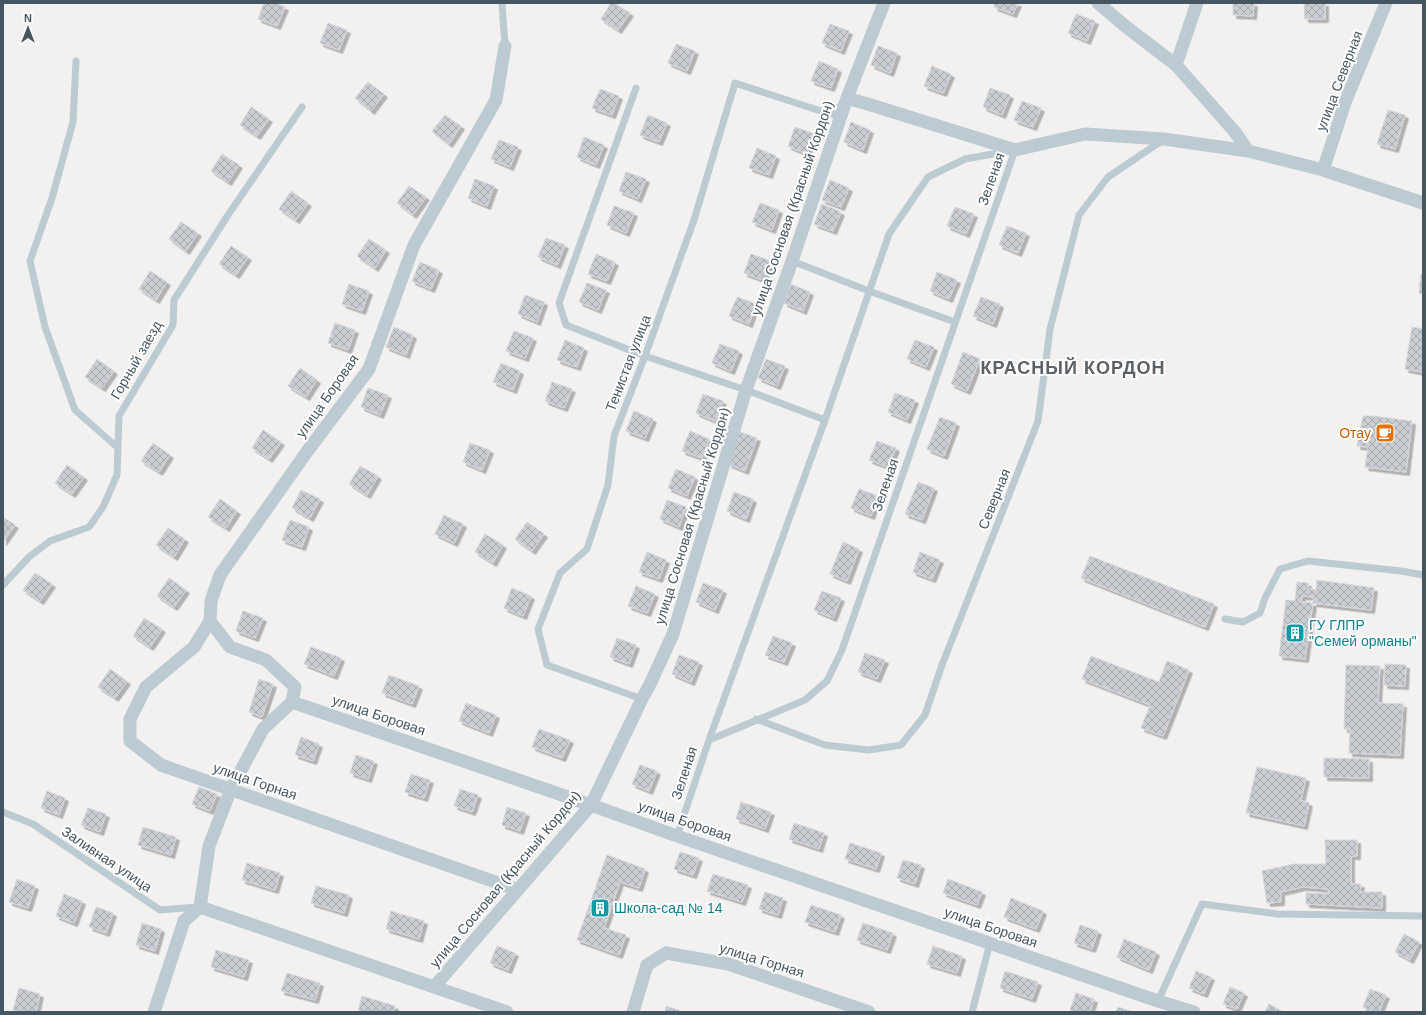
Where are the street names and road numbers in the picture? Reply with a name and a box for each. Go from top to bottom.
street label: улица Северная [1312,29,1366,133]
street label: улица Сосновая (Красный Кордон) [748,99,836,317]
street label: Зеленая [975,150,1007,208]
street label: Тенистая улица [602,312,654,414]
street label: Горный заезд [107,318,165,402]
street label: улица Боровая [292,351,362,441]
street label: улица Сосновая (Красный Кордон) [651,406,733,626]
street label: Зеленая [869,456,901,514]
street label: Северная [975,466,1013,532]
street label: улица Боровая [330,692,428,738]
street label: Зеленая [668,744,700,802]
street label: улица Горная [211,759,299,803]
street label: улица Сосновая (Красный Кордон) [426,787,584,971]
street label: улица Боровая [636,798,734,844]
street label: Заливная улица [59,823,155,895]
street label: улица Боровая [942,904,1040,950]
street label: улица Горная [718,940,806,980]

